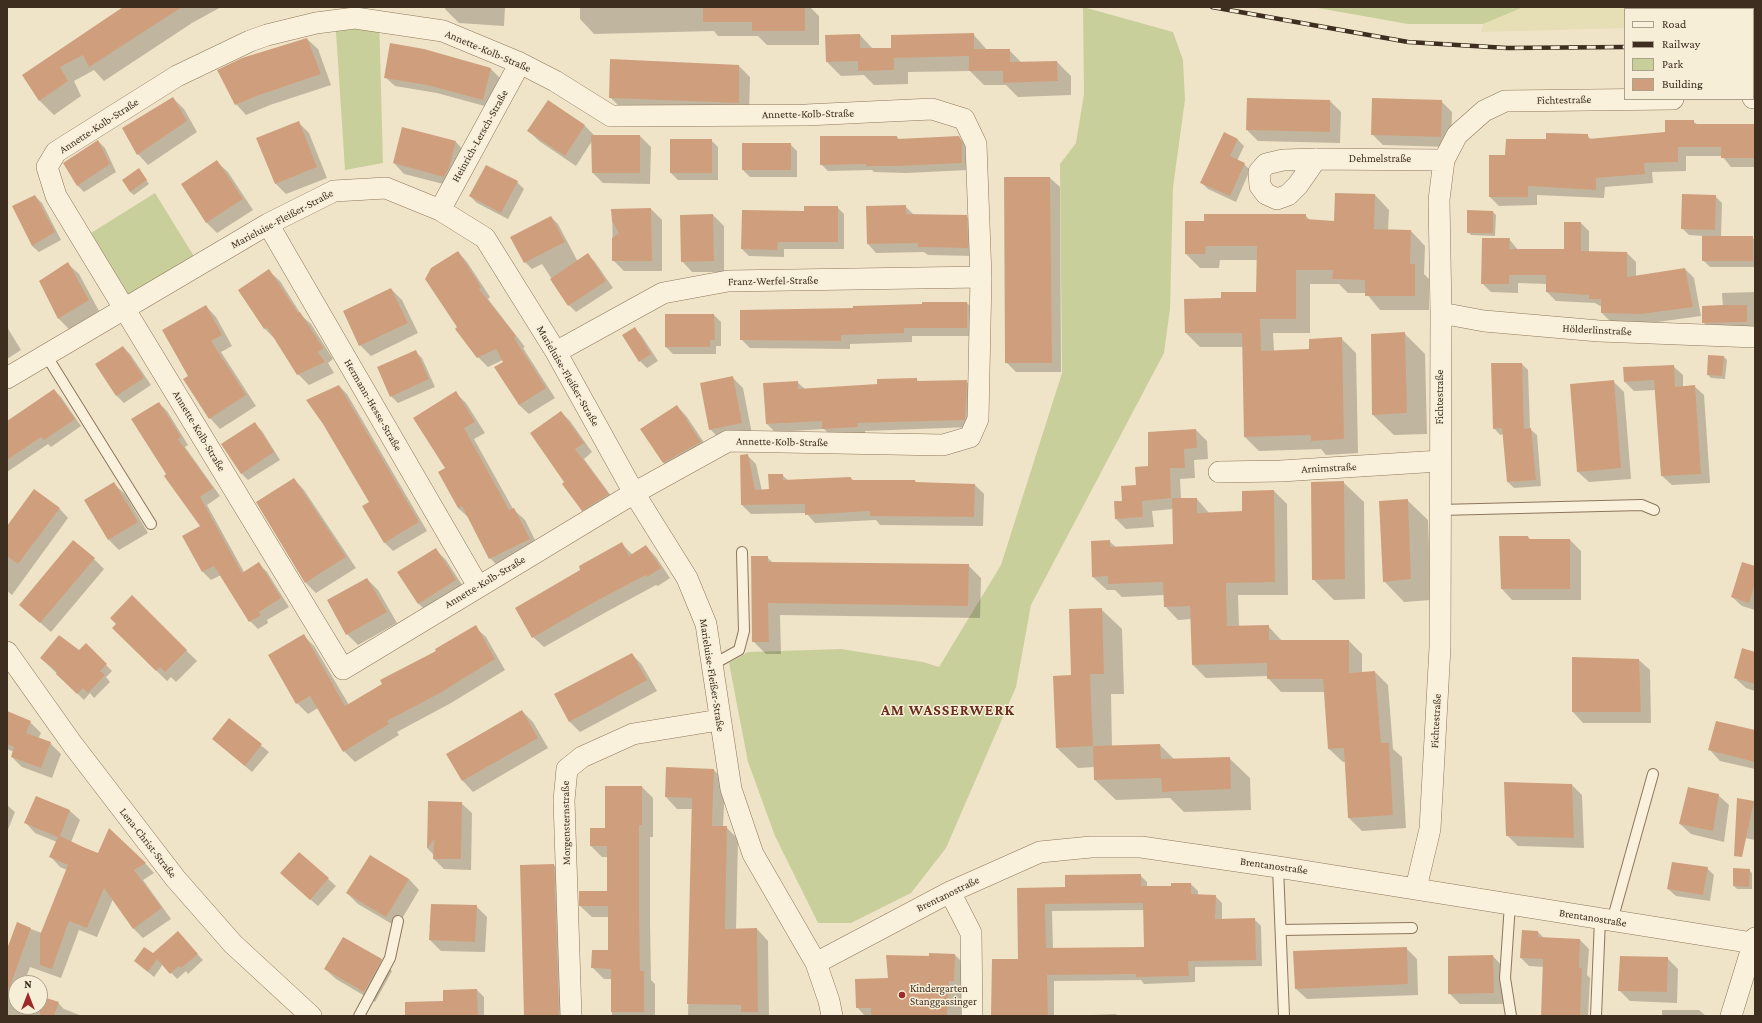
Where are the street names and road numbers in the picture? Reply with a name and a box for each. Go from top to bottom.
street label: Annette-Kolb-Straße [443,27,533,75]
street label: Heinrich-Lersch-Straße [449,88,511,184]
street label: Fichtestraße [1537,93,1591,107]
street label: Annette-Kolb-Straße [57,95,141,157]
street label: Annette-Kolb-Straße [762,107,854,121]
street label: Dehmelstraße [1349,152,1411,166]
street label: Marieluise-Fleißer-Straße [229,186,335,252]
street label: Franz-Werfel-Straße [728,274,818,288]
street label: Hölderlinstraße [1562,322,1632,338]
street label: Marieluise-Fleißer-Straße [534,323,602,429]
street label: Hermann-Hesse-Straße [341,357,405,453]
street label: Fichtestraße [1433,370,1447,424]
street label: Annette-Kolb-Straße [170,388,228,474]
street label: Annette-Kolb-Straße [736,435,828,449]
street label: Arnimstraße [1301,460,1357,476]
street label: Annette-Kolb-Straße [442,553,528,611]
street label: Marieluise-Fleißer-Straße [697,618,727,732]
street label: Fichtestraße [1428,693,1444,749]
street label: Morgensternstraße [559,781,573,865]
street label: Lena-Christ-Straße [117,805,179,881]
street label: Brentanostraße [1239,855,1309,877]
street label: Brentanostraße [914,873,982,915]
street label: Brentanostraße [1558,906,1628,930]

